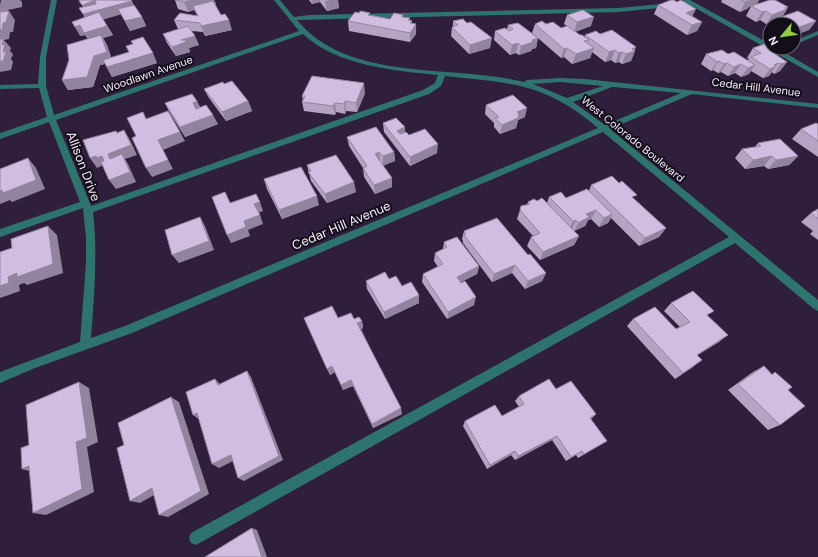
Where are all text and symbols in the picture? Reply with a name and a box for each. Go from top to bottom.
north arrow [762,16,802,56]
text: N [765,34,781,48]
street label: Woodlawn Avenue [102,52,194,96]
street label: Cedar Hill Avenue [711,75,801,99]
street label: West Colorado Boulevard [579,93,688,185]
street label: Allison Drive [62,129,105,204]
street label: Cedar Hill Avenue [289,197,393,254]

